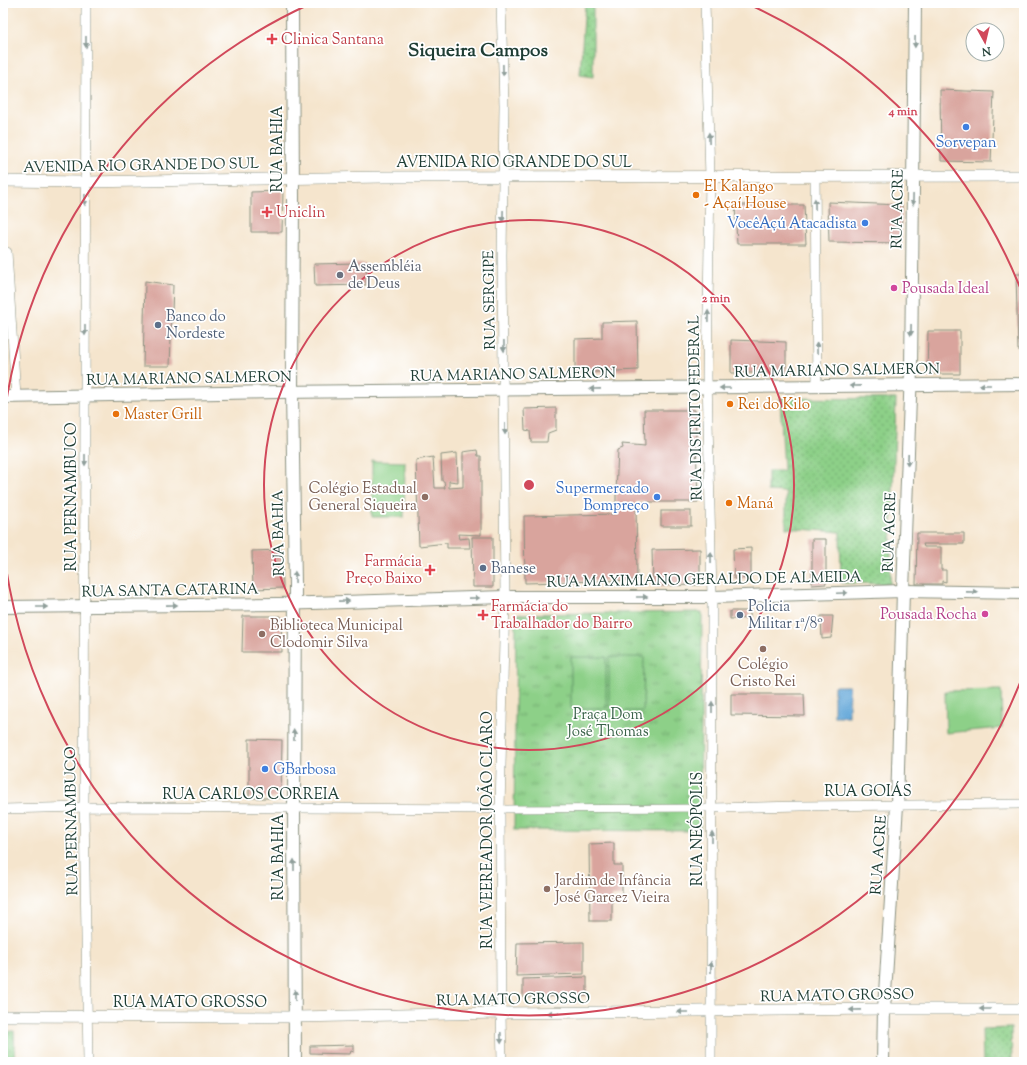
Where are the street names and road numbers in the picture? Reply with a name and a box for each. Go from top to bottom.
street label: RUA BAHIA [268,106,289,192]
street label: AVENIDA RIO GRANDE DO SUL [396,153,632,174]
street label: AVENIDA RIO GRANDE DO SUL [23,154,259,179]
street label: RUA ACRE [887,169,910,249]
street label: RUA SERGIPE [479,250,502,350]
street label: RUA DISTRITO FEDERAL [684,315,709,501]
street label: RUA MARIANO SALMERON [734,359,940,384]
street label: RUA MARIANO SALMERON [410,363,616,388]
street label: RUA MARIANO SALMERON [86,367,292,392]
street label: RUA PERNAMBUCO [62,422,83,572]
street label: RUA BAHIA [268,489,291,577]
street label: RUA ACRE [879,492,902,572]
street label: RUA MAXIMIANO GERALDO DE ALMEIDA [546,567,862,594]
street label: RUA SANTA CATARINA [81,579,259,604]
street label: RUA VEEREADOR JOÃO CLARO [477,711,499,949]
street label: RUA PERNAMBUCO [61,746,84,896]
street label: RUA NEÓPOLIS [686,772,709,886]
street label: RUA GOIÁS [824,781,912,803]
street label: RUA CARLOS CORREIA [162,785,340,806]
street label: RUA BAHIA [269,814,290,900]
street label: RUA ACRE [866,814,893,896]
street label: RUA MATO GROSSO [760,985,914,1008]
street label: RUA MATO GROSSO [436,989,590,1012]
street label: RUA MATO GROSSO [113,993,267,1014]

